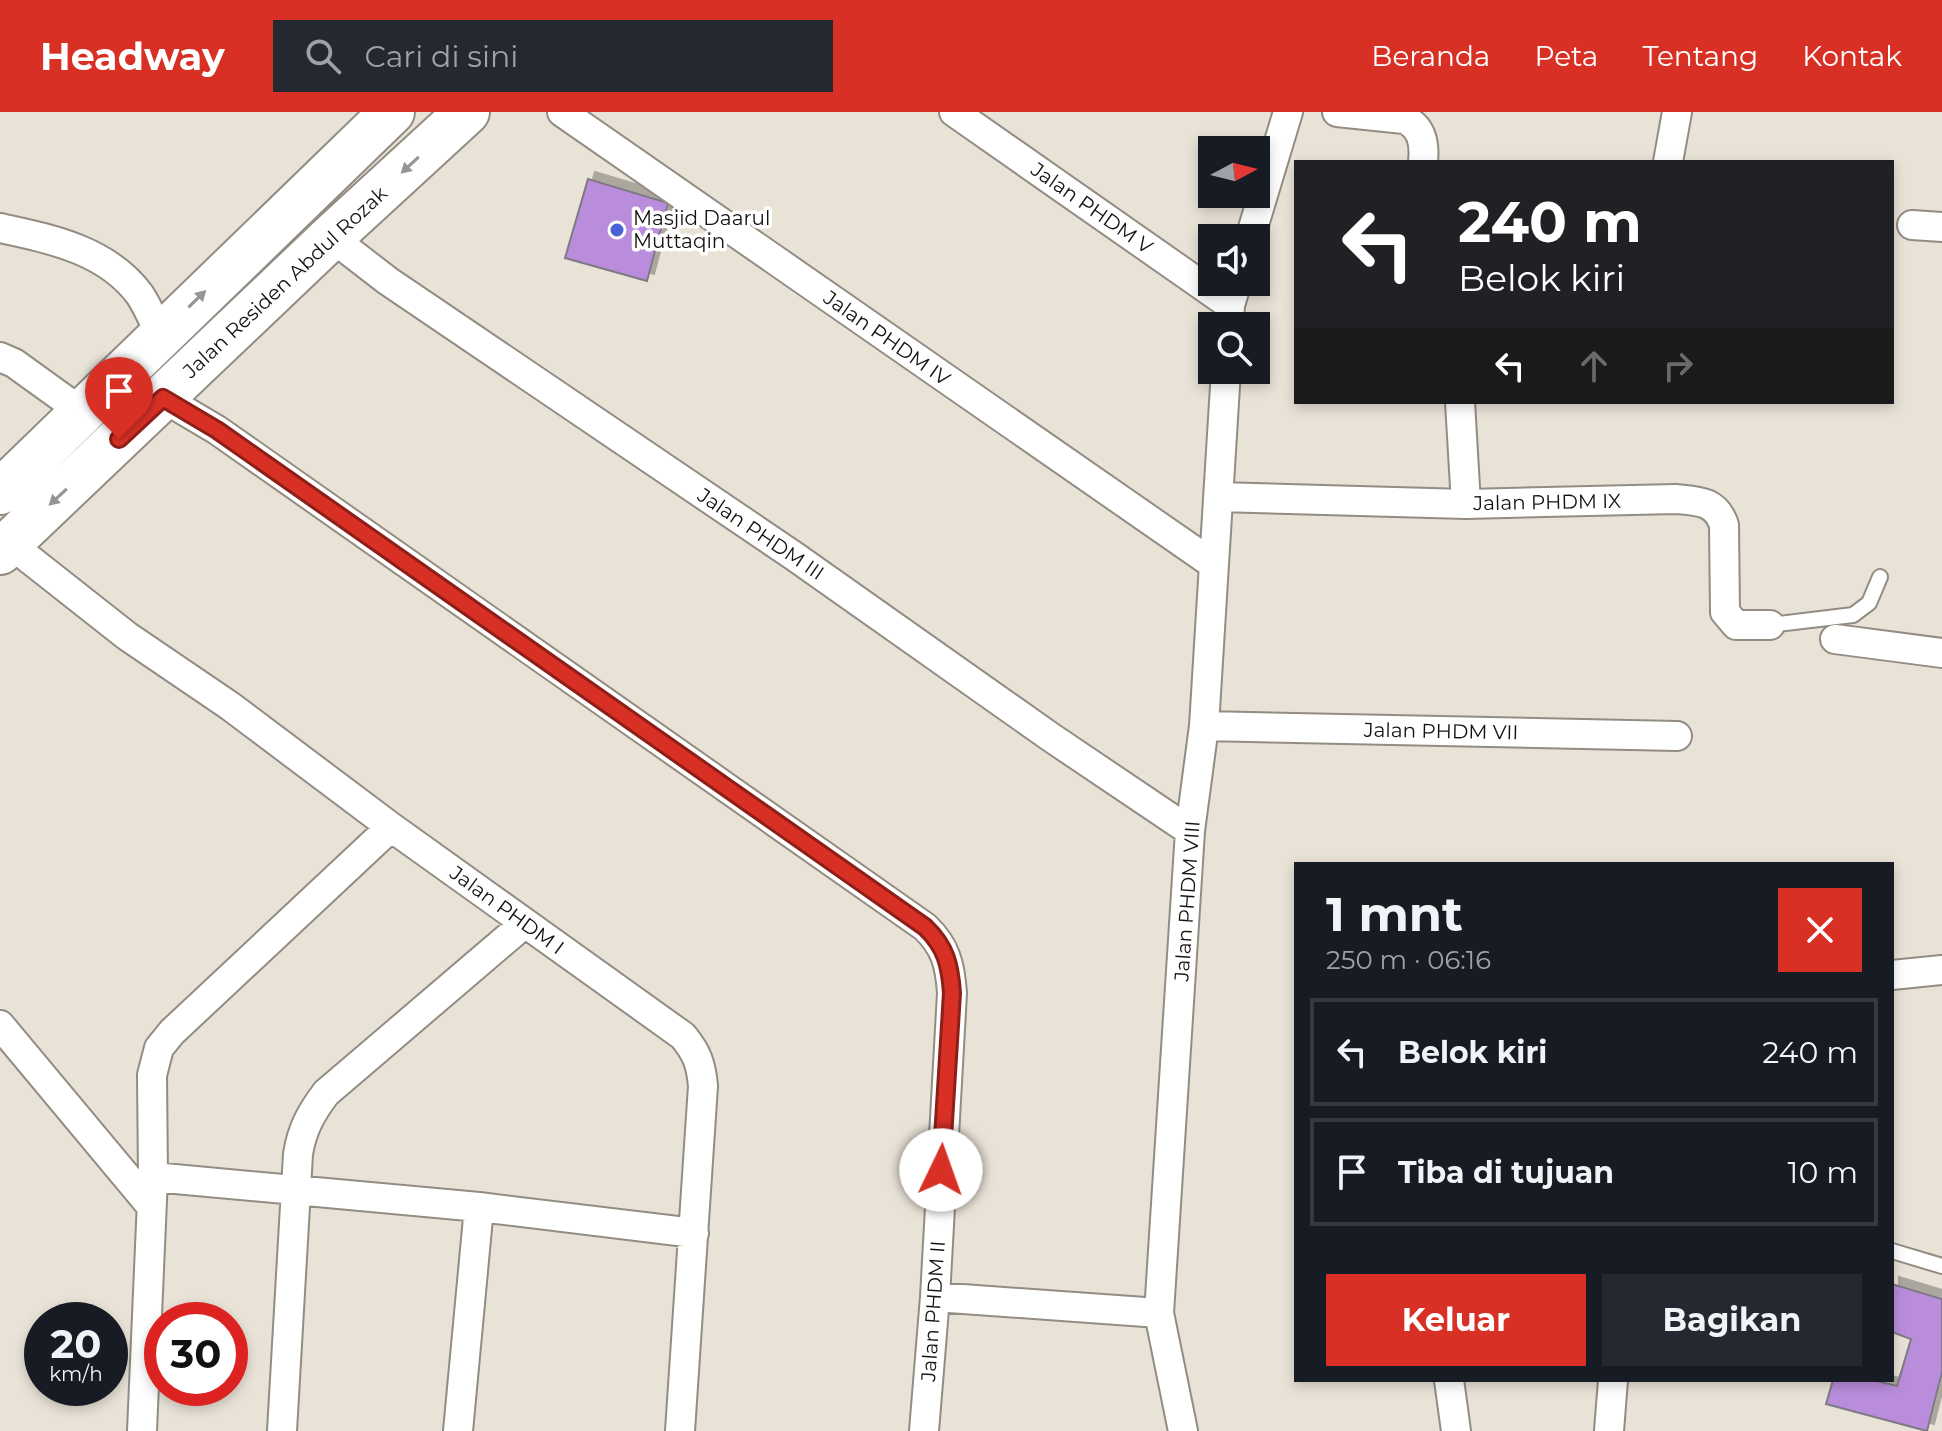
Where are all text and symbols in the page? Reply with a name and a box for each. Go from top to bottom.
search box [273,20,833,92]
text: Headway [40,33,225,80]
icon: search [301,34,345,78]
text: Cari di sini [365,38,518,75]
text: Beranda [1371,39,1490,73]
text: Peta [1534,39,1598,73]
text: Tentang [1642,39,1758,73]
text: Kontak [1802,39,1902,73]
north arrow [1198,136,1270,208]
map controls [1198,136,1270,384]
one-way arrow [400,155,419,173]
street label: Jalan PHDM V [1026,157,1157,259]
street label: Jalan Residen Abdul Rozak [177,181,392,384]
text: 240 m [1458,188,1642,256]
icon: left [1326,192,1430,296]
place label: Masjid Daarul Muttaqin [633,206,770,253]
marker: Masjid Daarul Muttaqin [608,221,626,239]
button: sound [1198,224,1270,296]
text: Belok kiri [1458,256,1625,300]
street label: Jalan PHDM IV [818,285,955,391]
one-way arrow [187,290,206,309]
button: search [1198,312,1270,384]
icon: left [1488,344,1532,388]
icon: ahead [1572,344,1616,388]
icon: right [1656,344,1700,388]
pin [85,357,153,439]
icon: arrive [97,369,141,413]
street label: Jalan PHDM III [692,482,829,585]
one-way arrow [49,488,68,506]
street label: Jalan PHDM IX [1472,489,1621,515]
street label: Jalan PHDM VII [1362,718,1519,744]
street label: Jalan PHDM VIII [1169,820,1205,983]
street label: Jalan PHDM I [444,860,569,959]
text: 1 mnt [1326,885,1463,943]
button: close [1778,888,1862,972]
text: 250 m · 06:16 [1326,944,1491,976]
icon: left [1330,1030,1374,1074]
text: Belok kiri [1398,1034,1547,1071]
text: 240 m [1762,1034,1858,1071]
position arrow [899,1128,983,1212]
icon: arrive [1330,1150,1374,1194]
text: Tiba di tujuan [1398,1154,1614,1191]
text: 10 m [1788,1154,1858,1191]
street label: Jalan PHDM II [916,1240,950,1383]
button: Keluar [1326,1274,1586,1366]
button: Bagikan [1602,1274,1862,1366]
speed limit sign: 30 [144,1302,248,1406]
text: 20 [51,1319,101,1368]
text: km/h [49,1362,103,1386]

